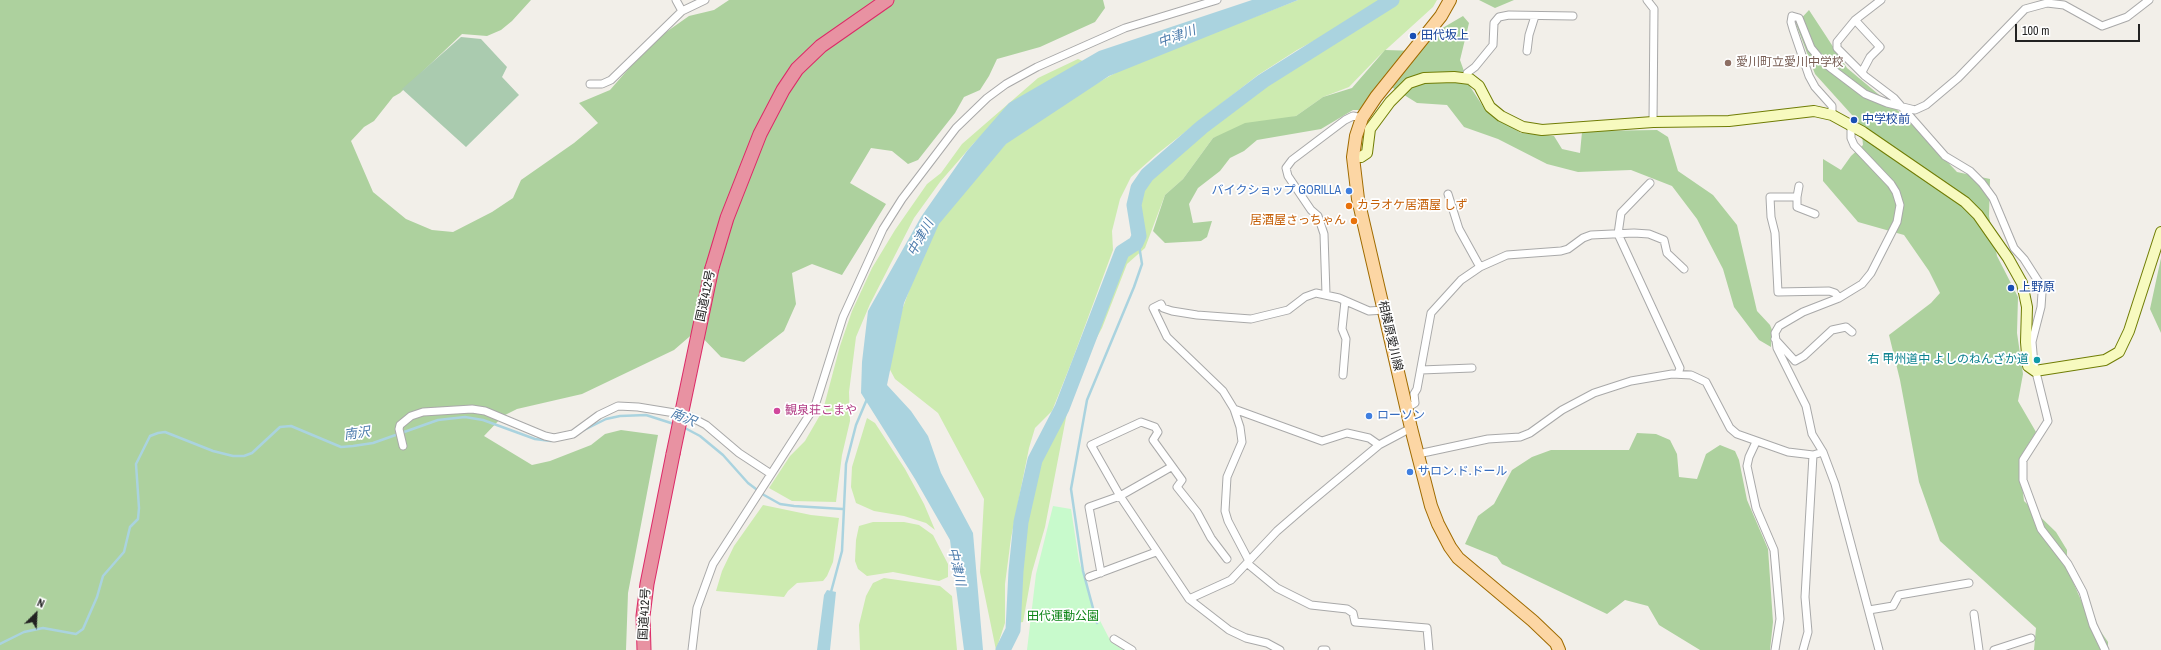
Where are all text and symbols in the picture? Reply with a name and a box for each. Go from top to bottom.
scale bar [2017,16,2142,42]
water label: 中津川 [1156,23,1198,51]
text: 100 m [2022,23,2049,39]
place label: 田代坂上 [1421,29,1469,43]
marker: 田代坂上 [1408,31,1418,41]
place label: 愛川町立愛川中学校 [1736,56,1844,70]
marker: 愛川町立愛川中学校 [1723,58,1733,68]
place label: 中学校前 [1862,113,1910,127]
marker: 中学校前 [1849,115,1859,125]
place label: バイクショップ GORILLA [1212,184,1341,198]
marker: バイクショップ GORILLA [1344,186,1354,196]
place label: カラオケ居酒屋 しず [1357,199,1468,213]
marker: カラオケ居酒屋 しず [1344,201,1354,211]
place label: 居酒屋さっちゃん [1250,214,1346,228]
marker: 居酒屋さっちゃん [1349,216,1359,226]
water label: 中津川 [905,217,937,259]
street label: 国道412号 [694,269,718,323]
place label: 上野原 [2019,281,2055,295]
marker: 上野原 [2006,283,2016,293]
street label: 相模原愛川線 [1375,299,1405,373]
place label: 右 甲州道中 よしのねんざか道 [1868,353,2029,367]
marker: 右 甲州道中 よしのねんざか道 [2032,355,2042,365]
place label: 観泉荘こまや [785,404,857,418]
water label: 南沢 [668,406,698,430]
marker: 観泉荘こまや [772,406,782,416]
place label: ローソン [1377,409,1425,423]
marker: ローソン [1364,411,1374,421]
water label: 南沢 [343,424,371,444]
place label: サロン.ド.ドール [1418,465,1507,479]
marker: サロン.ド.ドール [1405,467,1415,477]
water label: 中津川 [944,546,968,588]
street label: 国道412号 [636,587,654,641]
north arrow [16,594,56,634]
text: N [35,595,47,611]
park label: 田代運動公園 [1027,610,1099,624]

